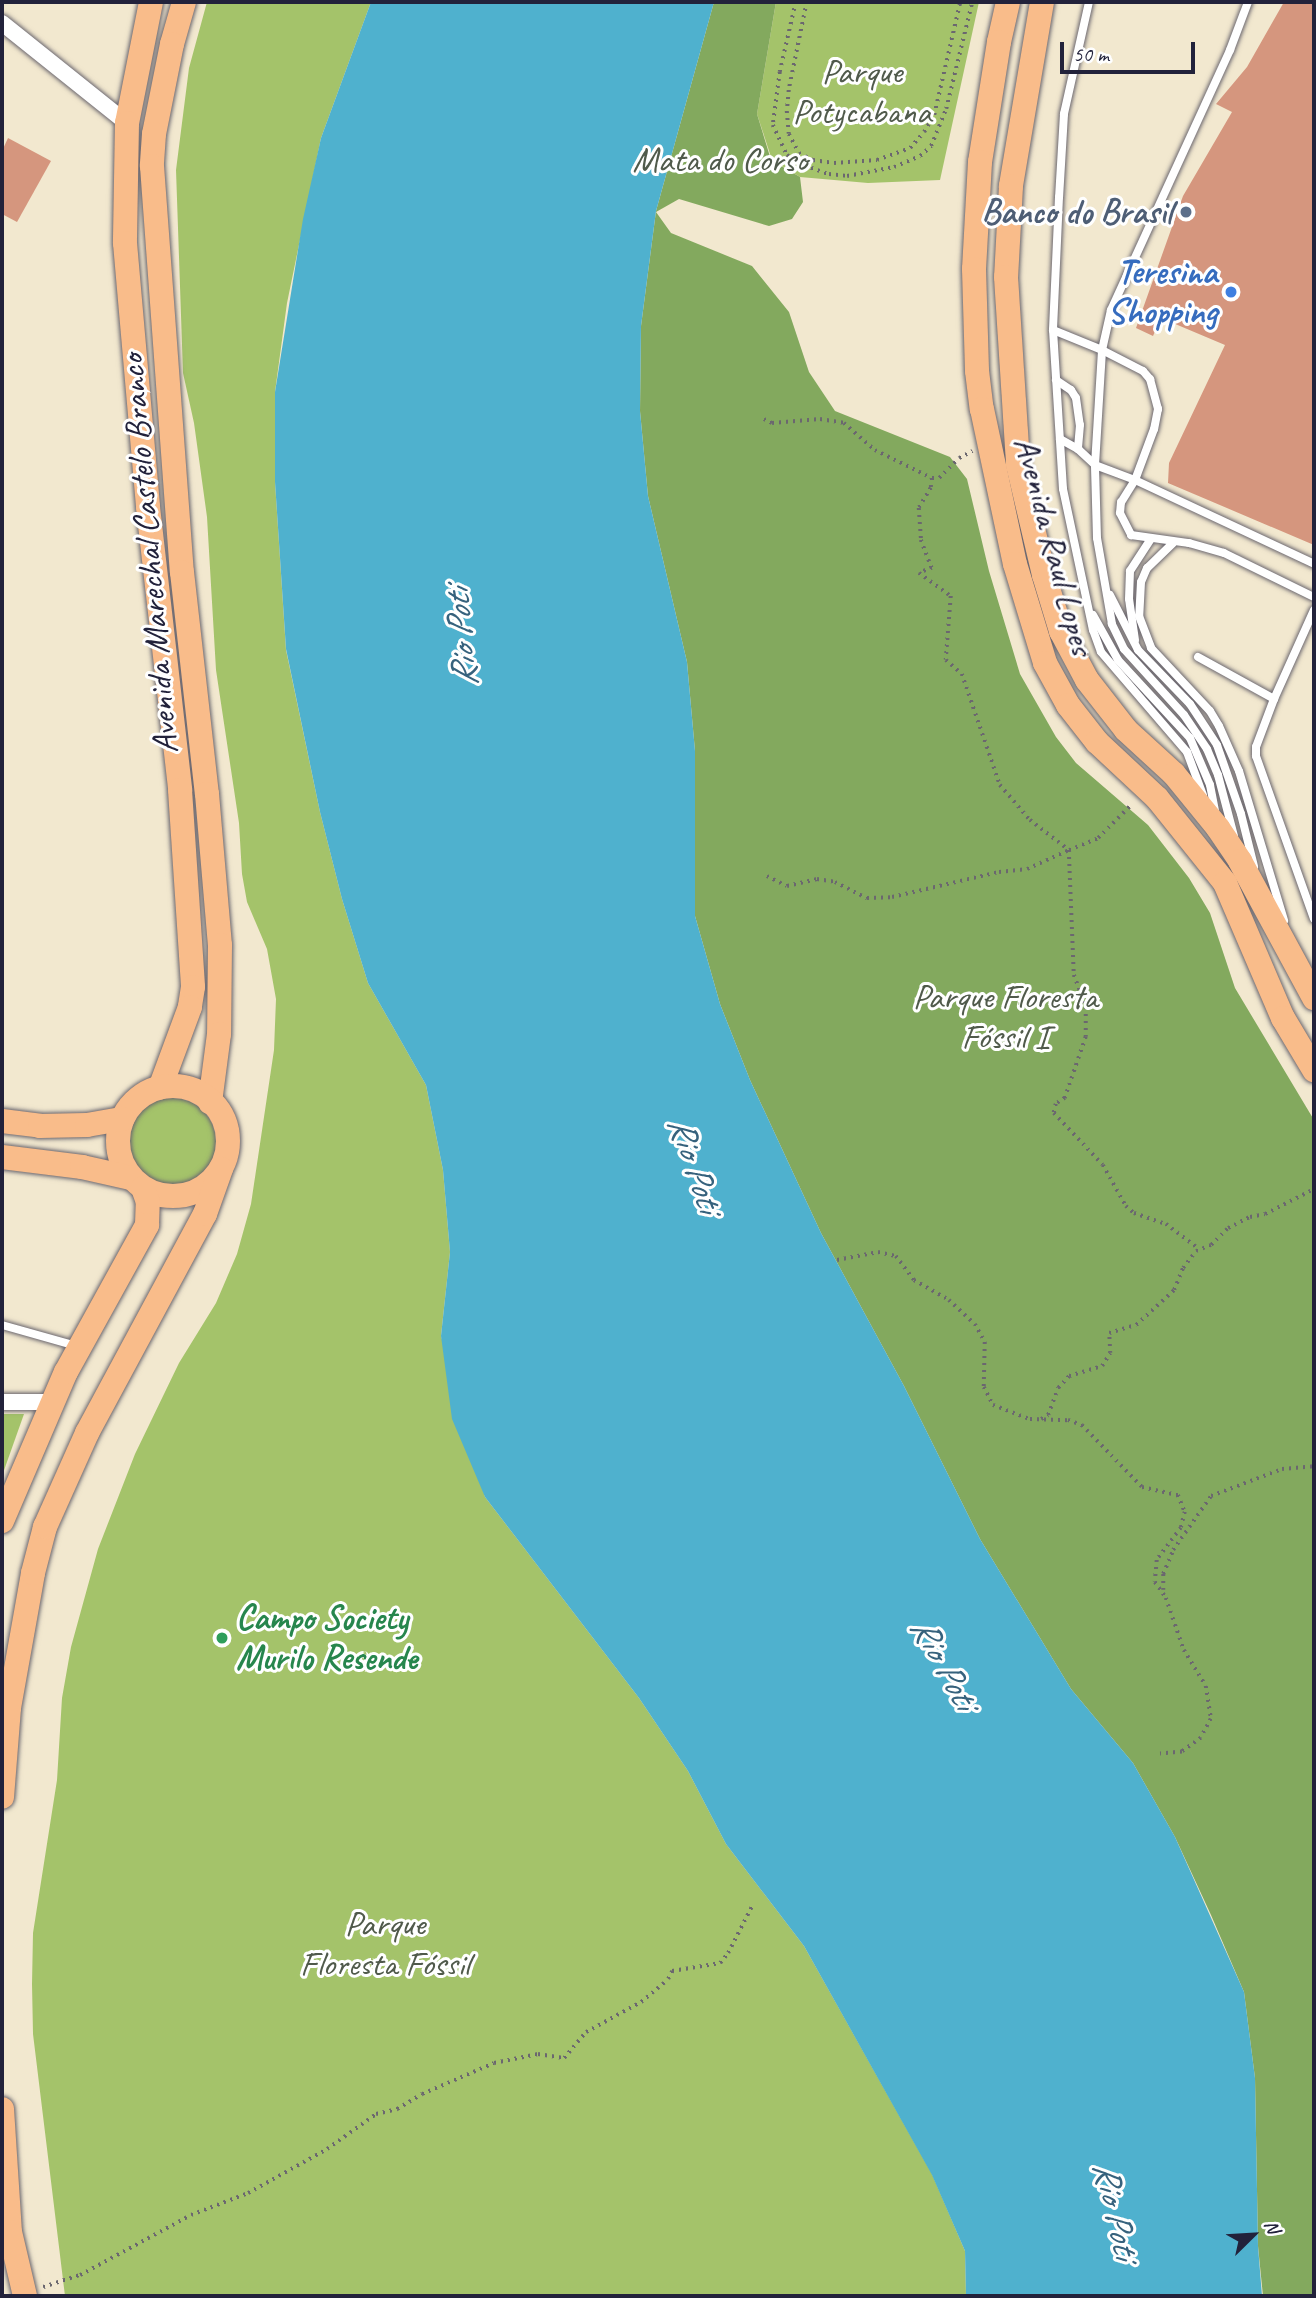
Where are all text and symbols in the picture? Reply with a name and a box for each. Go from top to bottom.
scale bar [1064,28,1199,72]
text: 50 m [1073,41,1109,67]
park label: Parque Potycabana [793,51,931,133]
park label: Mata do Corso [633,139,807,181]
place label: Banco do Brasil [981,191,1172,233]
marker: Banco do Brasil [1178,204,1194,220]
place label: Teresina Shopping [1108,251,1217,333]
marker: Teresina Shopping [1223,284,1239,300]
street label: Avenida Marechal Castelo Branco [111,352,187,756]
street label: Avenida Raul Lopes [1005,432,1103,660]
water label: Rio Poti [435,588,487,688]
park label: Parque Floresta Fóssil I [912,976,1098,1058]
water label: Rio Poti [658,1111,732,1217]
place label: Campo Society Murilo Resende [236,1597,417,1679]
water label: Rio Poti [901,1610,987,1716]
marker: Campo Society Murilo Resende [214,1630,230,1646]
park label: Parque Floresta Fóssil [300,1903,470,1985]
water label: Rio Poti [1083,2158,1149,2262]
north arrow [1218,2200,1288,2270]
text: N [1259,2216,1286,2237]

